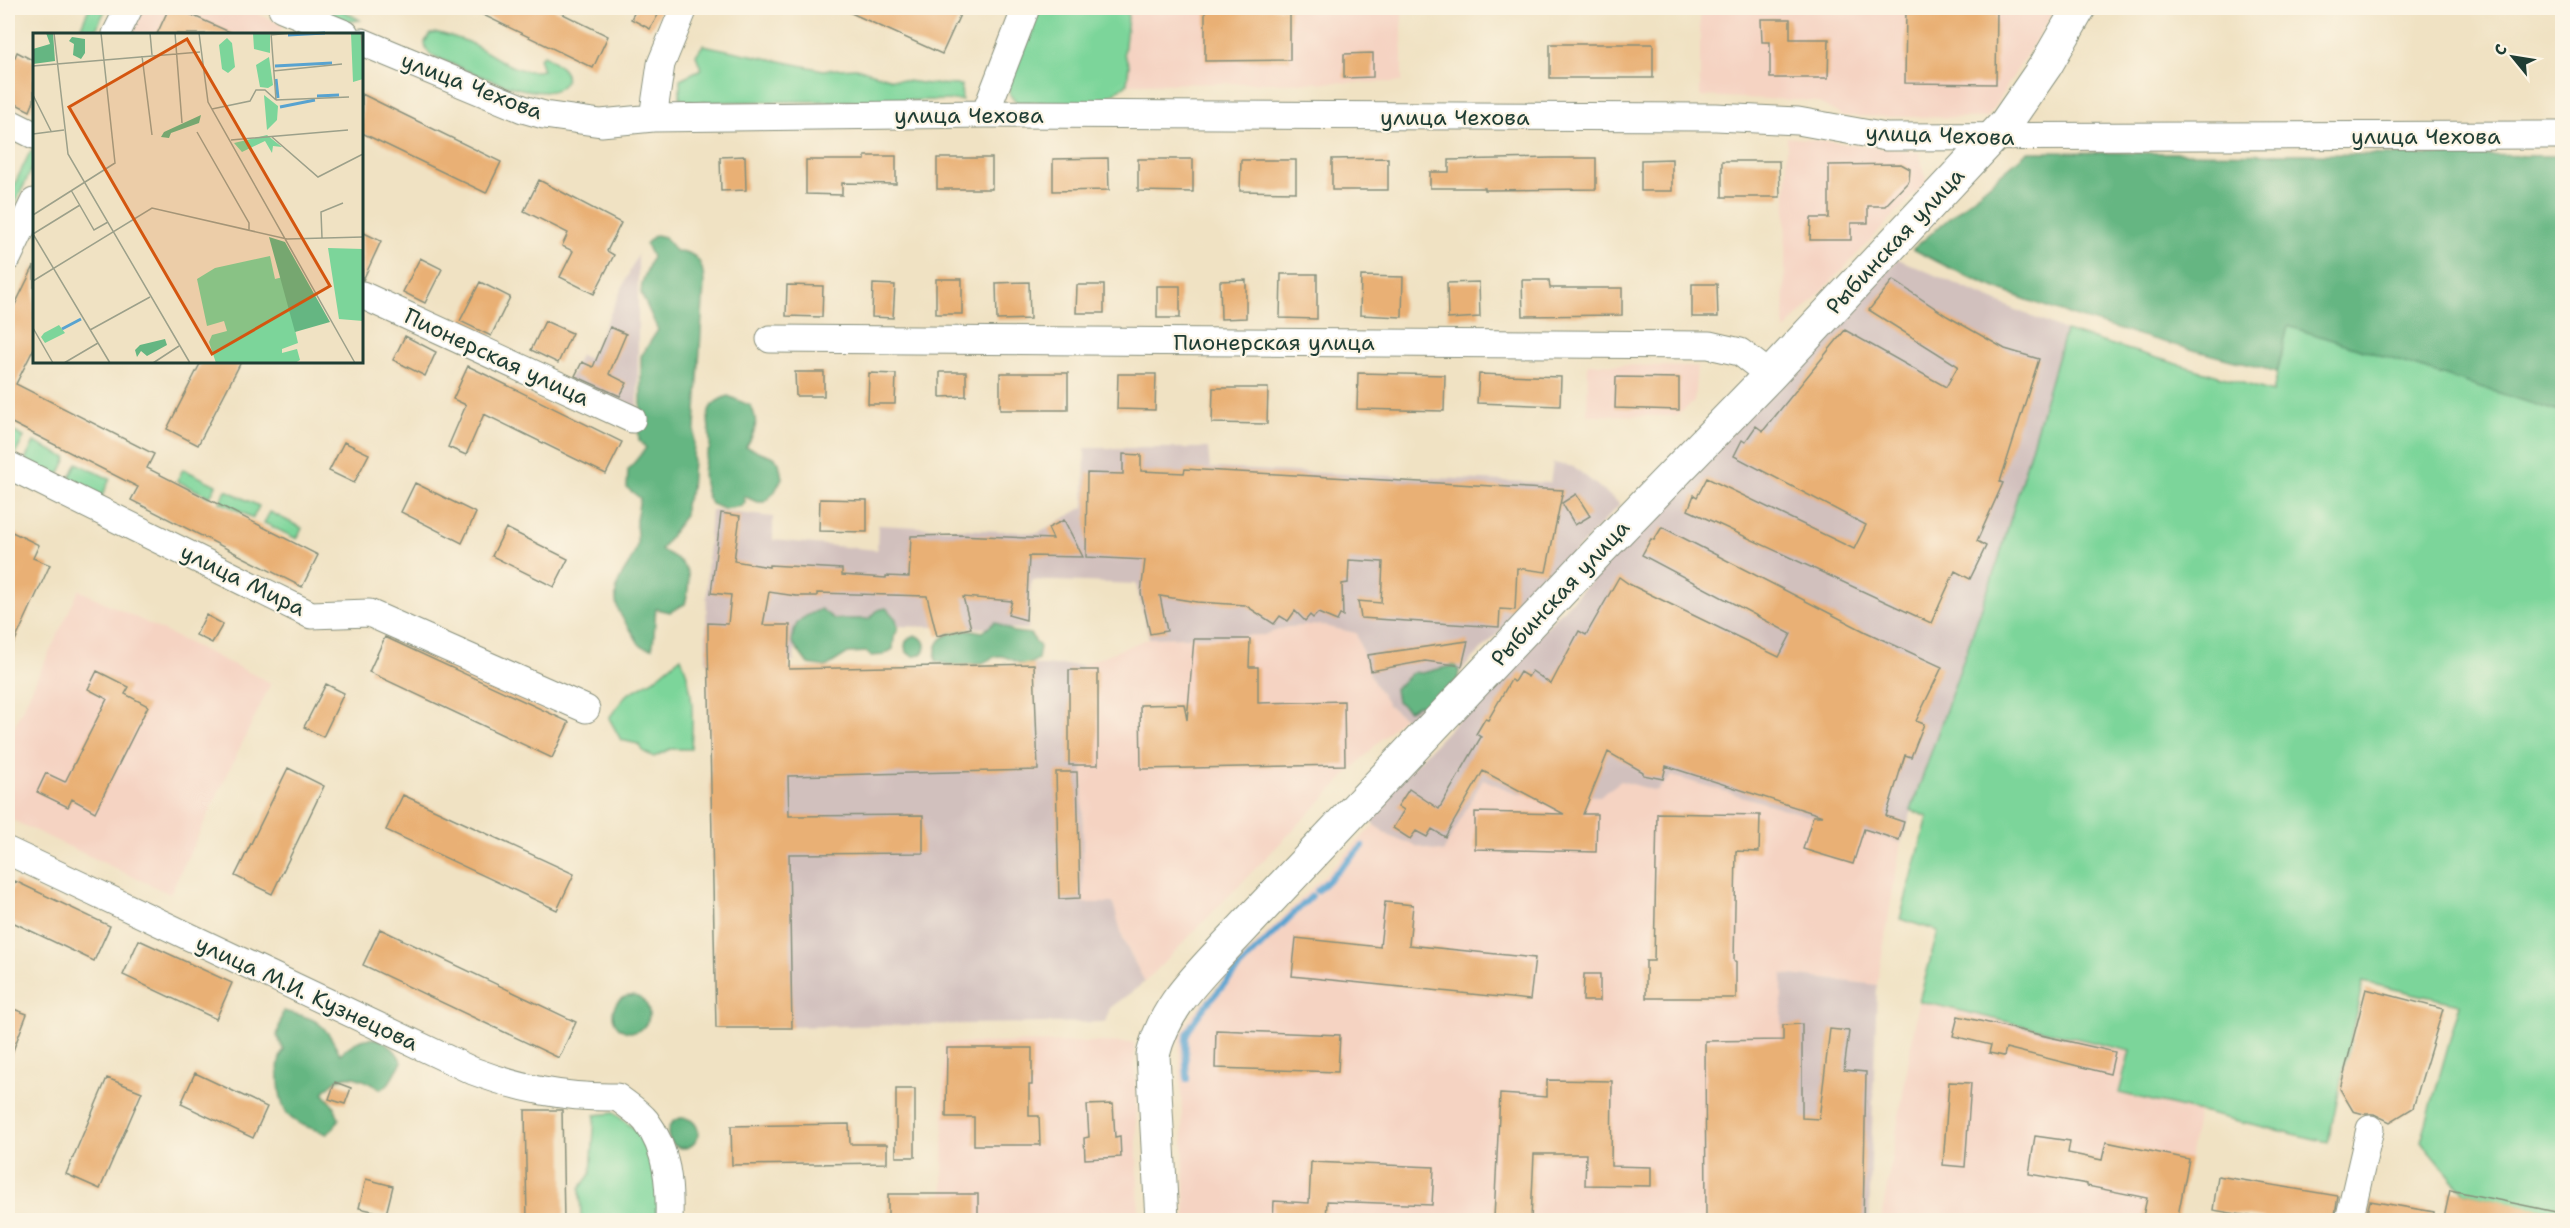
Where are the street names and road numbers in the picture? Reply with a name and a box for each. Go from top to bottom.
street label: улица Чехова [397,46,547,126]
street label: улица Чехова [894,101,1044,130]
street label: улица Чехова [1380,103,1530,132]
street label: улица Чехова [1865,118,2015,152]
street label: улица Чехова [2351,122,2501,151]
street label: Рыбинская улица [1819,161,1971,321]
street label: Пионерская улица [400,301,595,413]
street label: Пионерская улица [1173,328,1375,357]
street label: Рыбинская улица [1484,513,1636,673]
street label: улица Мира [176,537,311,623]
street label: улица М.И. Кузнецова [191,929,423,1057]

